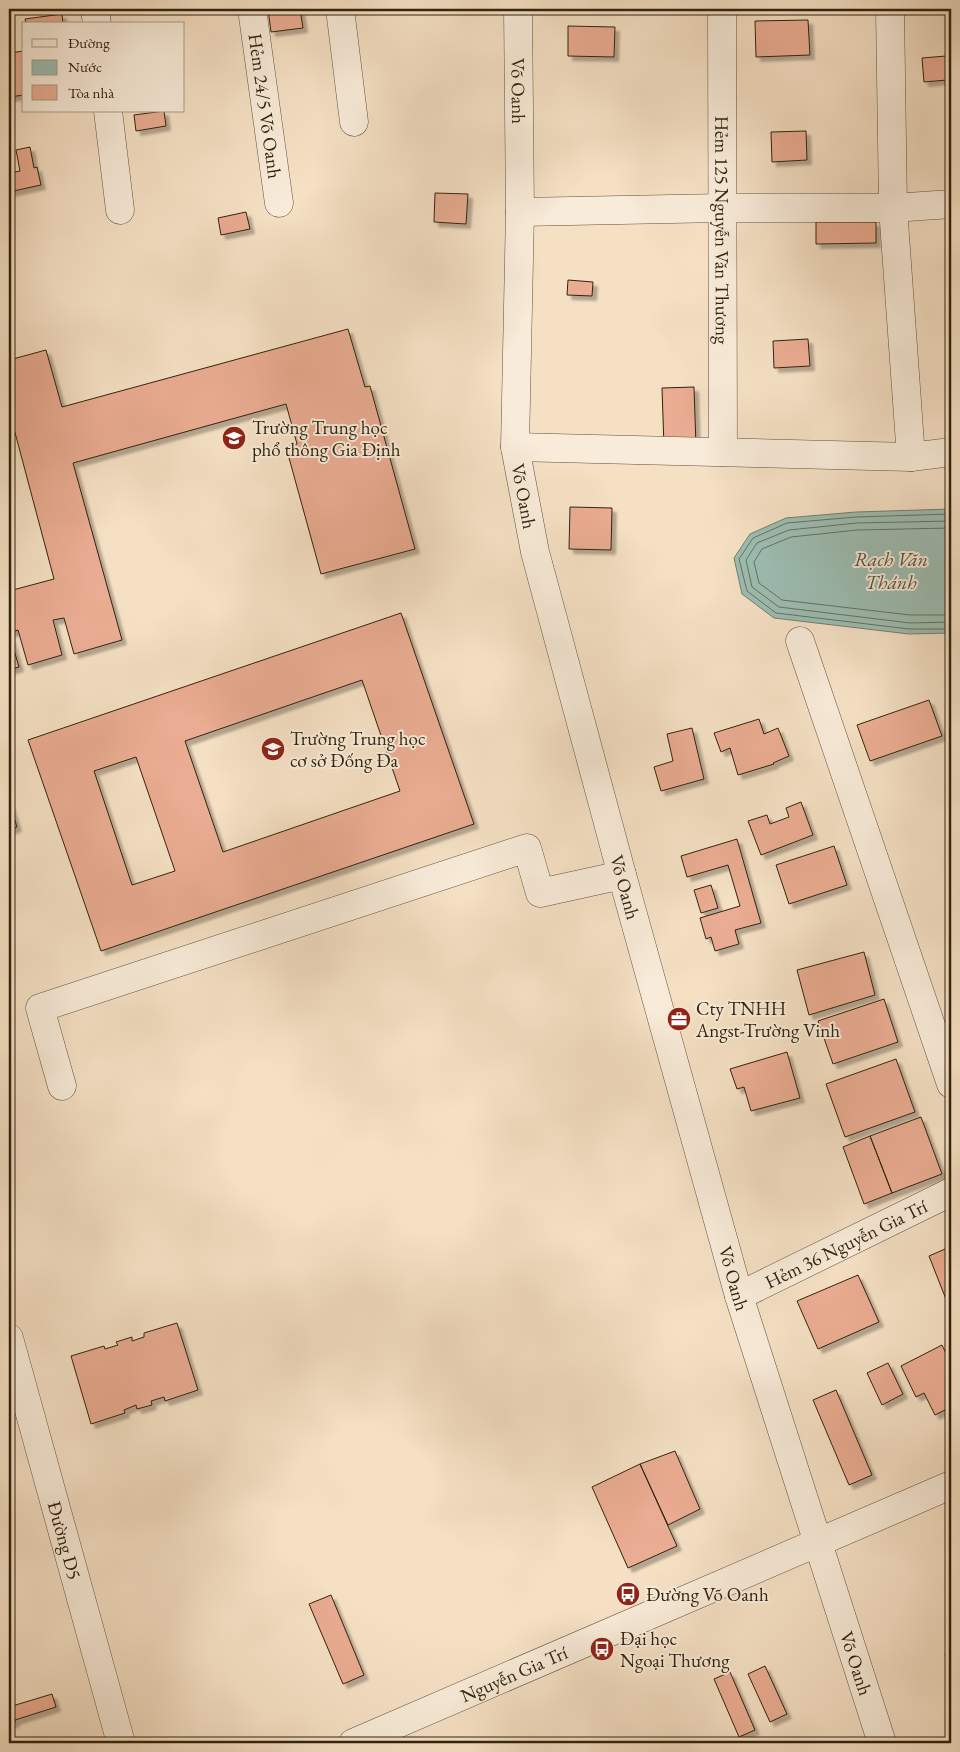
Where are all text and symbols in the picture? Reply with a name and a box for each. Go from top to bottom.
legend [22,22,185,112]
street label: Hẻm 24/5 Võ Oanh [243,32,288,180]
text: Đường [68,33,110,52]
text: Nước [68,57,102,76]
street label: Võ Oanh [506,58,532,124]
text: Tòa nhà [68,83,114,102]
street label: Hẻm 125 Nguyễn Văn Thương [710,116,735,345]
place label: Trường Trung học phổ thông Gia Định [252,415,401,462]
school or university icon: Trường Trung học phổ thông Gia Định [221,425,247,451]
street label: Võ Oanh [506,461,543,531]
water label: Rạch Văn Thánh [854,546,928,595]
place label: Trường Trung học cơ sở Đống Đa [290,726,426,773]
school or university icon: Trường Trung học cơ sở Đống Đa [260,736,286,762]
street label: Võ Oanh [605,852,646,922]
place label: Cty TNHH Angst-Trường Vinh [695,996,840,1043]
office icon: Cty TNHH Angst-Trường Vinh [666,1006,692,1032]
street label: Hẻm 36 Nguyễn Gia Trí [761,1193,931,1294]
street label: Võ Oanh [713,1243,755,1314]
street label: Đường D5 [42,1498,88,1582]
bus stop icon: Đường Võ Oanh [615,1581,641,1607]
place label: Đường Võ Oanh [646,1582,769,1607]
place label: Đại học Ngoại Thương [620,1626,730,1673]
street label: Võ Oanh [835,1628,879,1699]
bus stop icon: Đại học Ngoại Thương [589,1636,615,1662]
street label: Nguyễn Gia Trí [456,1639,571,1708]

